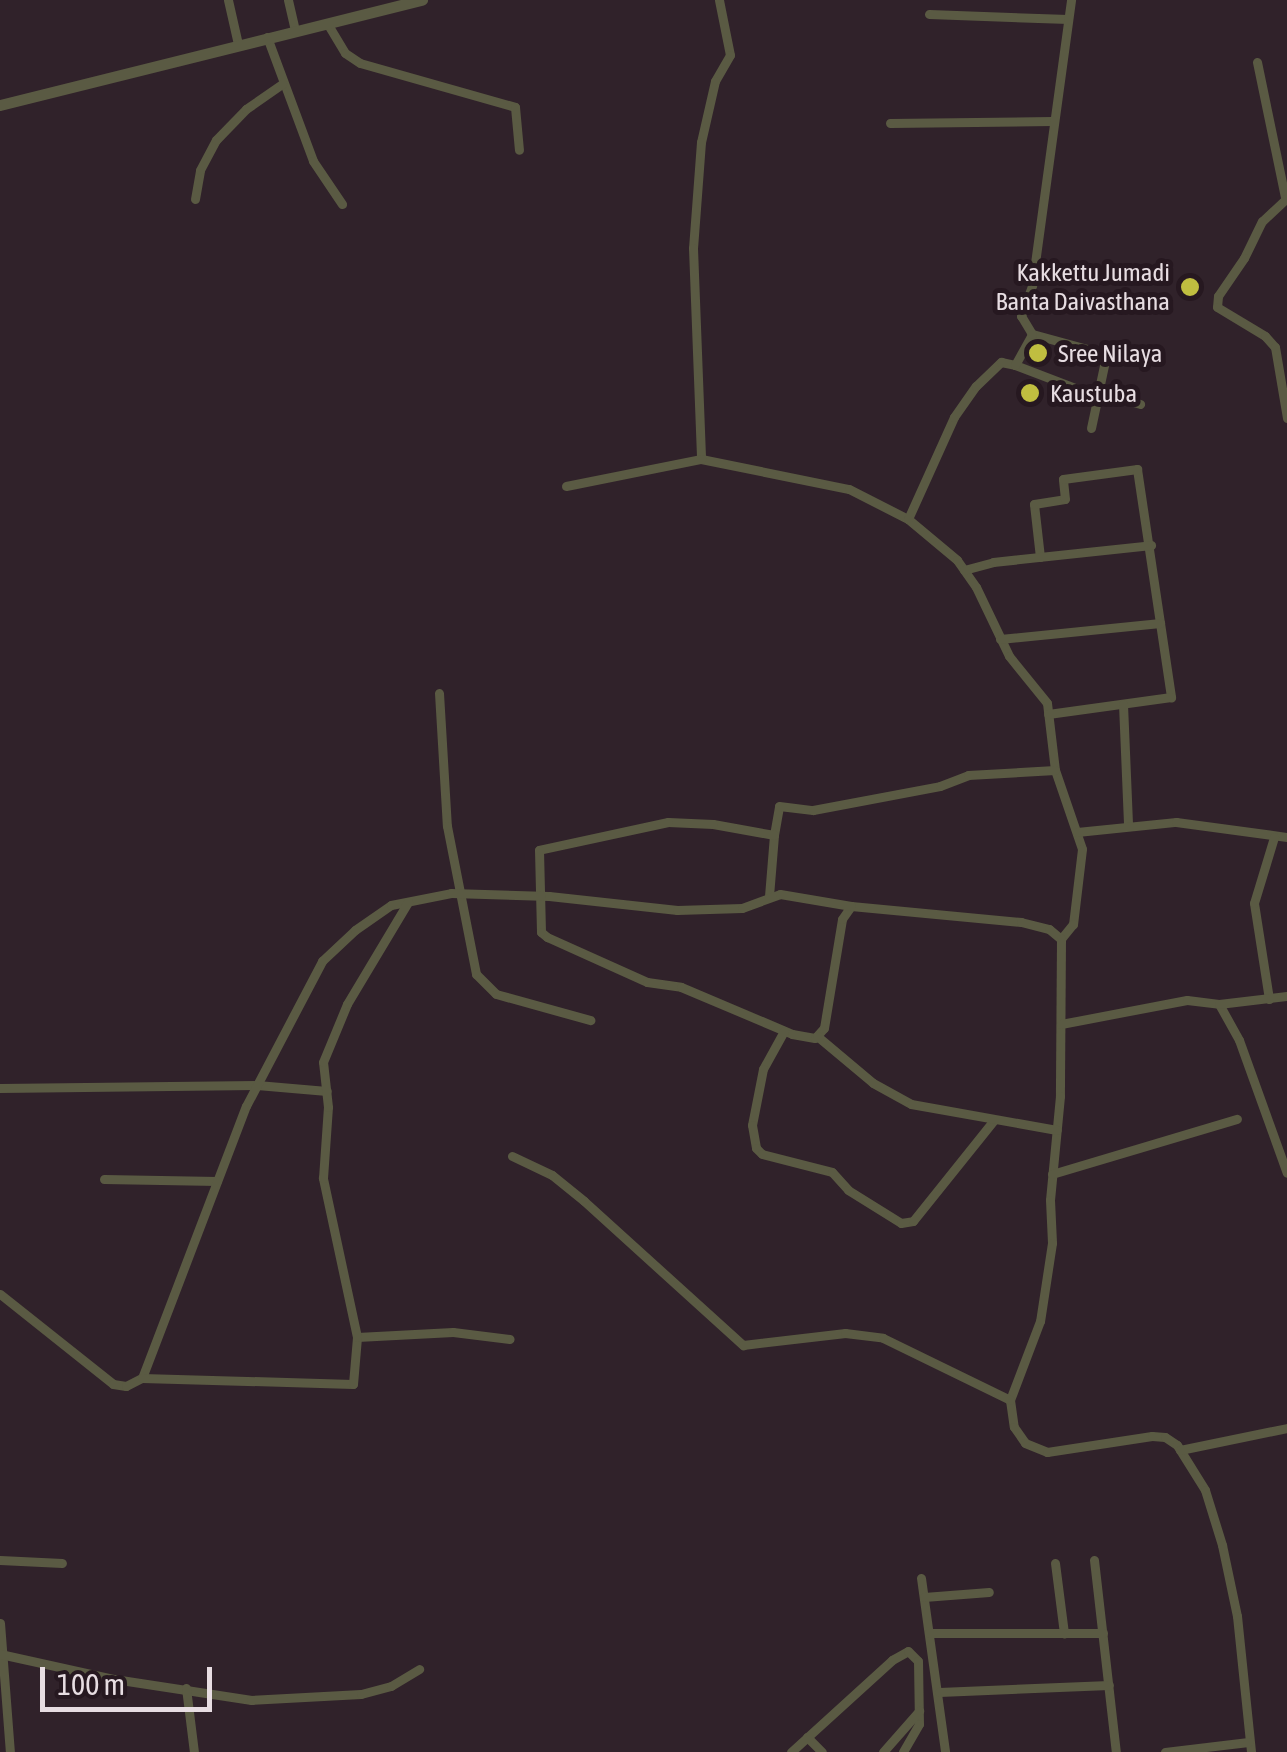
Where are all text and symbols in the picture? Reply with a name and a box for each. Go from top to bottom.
place label: Kakkettu Jumadi Banta Daivasthana [996,258,1170,317]
marker: Kakkettu Jumadi Banta Daivasthana [1179,276,1201,298]
place label: Sree Nilaya [1058,338,1162,368]
marker: Sree Nilaya [1027,342,1049,364]
place label: Kaustuba [1050,378,1137,408]
marker: Kaustuba [1019,382,1041,404]
scale bar [45,1647,218,1709]
text: 100 m [57,1667,125,1701]

